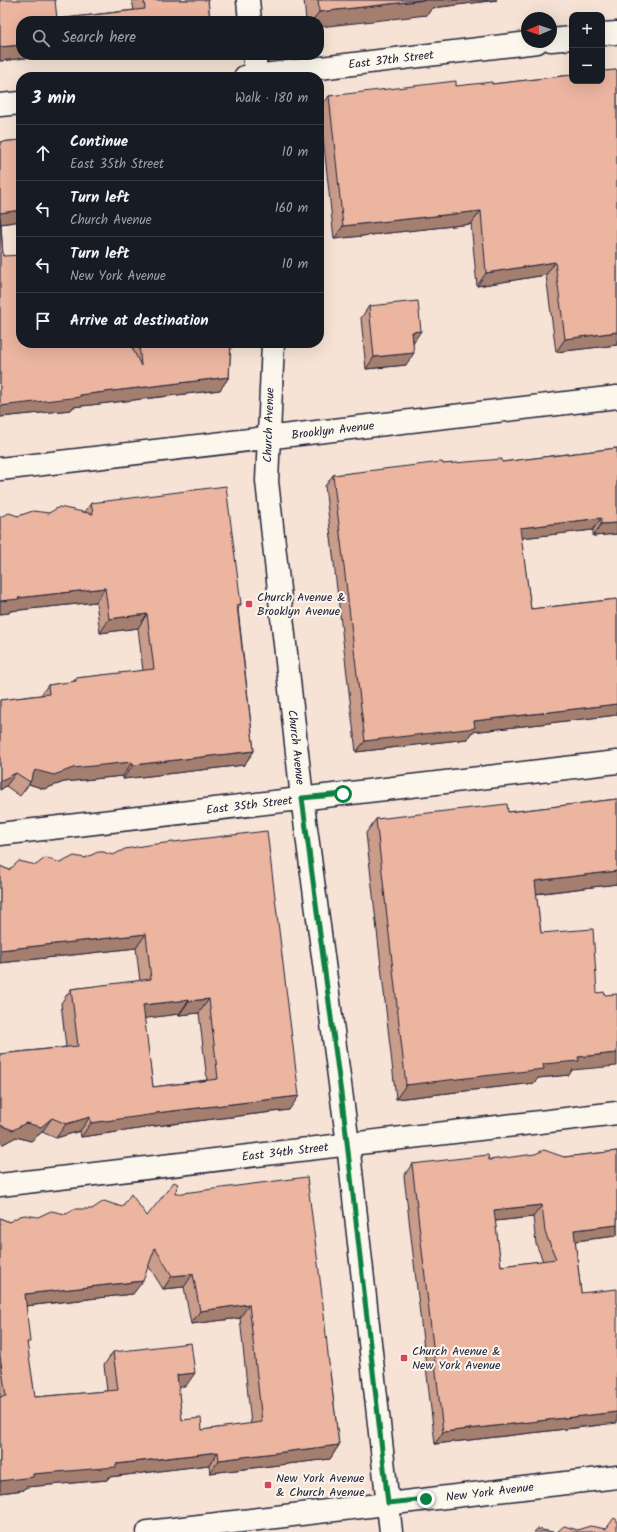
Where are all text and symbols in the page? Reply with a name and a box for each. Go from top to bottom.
north arrow [521,12,557,48]
map controls [569,12,605,84]
button: + [569,12,605,48]
search box [16,16,324,60]
text: Search here [62,26,136,50]
icon: search [30,27,52,49]
street label: East 37th Street [347,45,435,74]
button: − [569,48,605,84]
text: 3 min [32,85,76,112]
text: Walk · 180 m [235,88,308,109]
text: Continue [70,130,128,154]
icon: ahead [32,142,54,164]
text: 10 m [282,142,308,163]
text: East 35th Street [70,154,164,175]
text: Turn left [70,186,130,210]
icon: left [32,198,54,220]
text: 160 m [275,198,308,219]
text: Church Avenue [70,210,152,231]
text: Turn left [70,242,130,266]
icon: left [32,254,54,276]
text: 10 m [282,254,308,275]
text: New York Avenue [70,266,166,287]
text: Arrive at destination [70,309,209,333]
icon: arrive [32,310,54,332]
street label: Church Avenue [258,386,280,463]
street label: Brooklyn Avenue [290,416,376,444]
place label: Church Avenue & Brooklyn Avenue [257,588,346,621]
marker: Church Avenue & Brooklyn Avenue [244,599,254,609]
street label: Church Avenue [283,709,310,786]
route start [334,785,352,803]
street label: East 35th Street [205,790,294,819]
street label: East 34th Street [241,1137,330,1166]
place label: Church Avenue & New York Avenue [412,1342,501,1375]
marker: Church Avenue & New York Avenue [399,1353,409,1363]
place label: New York Avenue & Church Avenue [276,1469,365,1502]
street label: New York Avenue [445,1477,535,1507]
marker: New York Avenue & Church Avenue [263,1480,273,1490]
route end [417,1490,435,1508]

